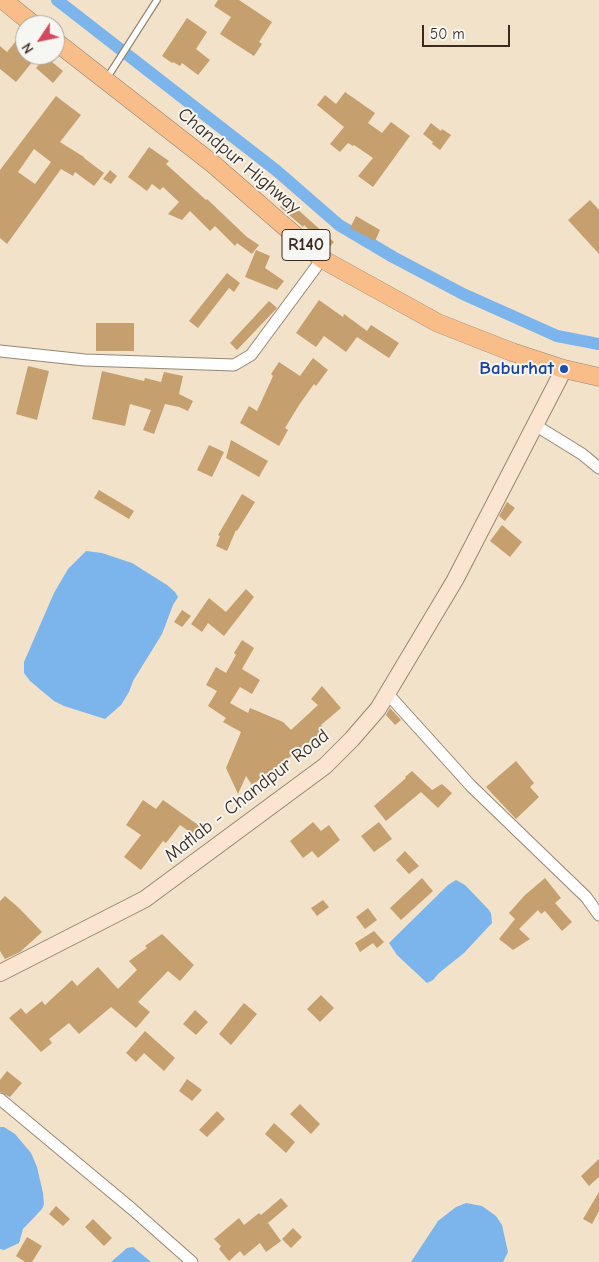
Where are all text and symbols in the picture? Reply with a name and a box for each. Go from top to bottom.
north arrow [15,15,65,65]
scale bar [424,15,512,47]
text: 50 m [430,25,465,43]
text: N [18,40,38,57]
street label: Chandpur Highway [173,103,305,219]
road number: R140 [282,230,330,260]
place label: Baburhat [479,358,554,380]
marker: Baburhat [558,363,570,375]
street label: Matlab - Chandpur Road [160,725,334,867]

